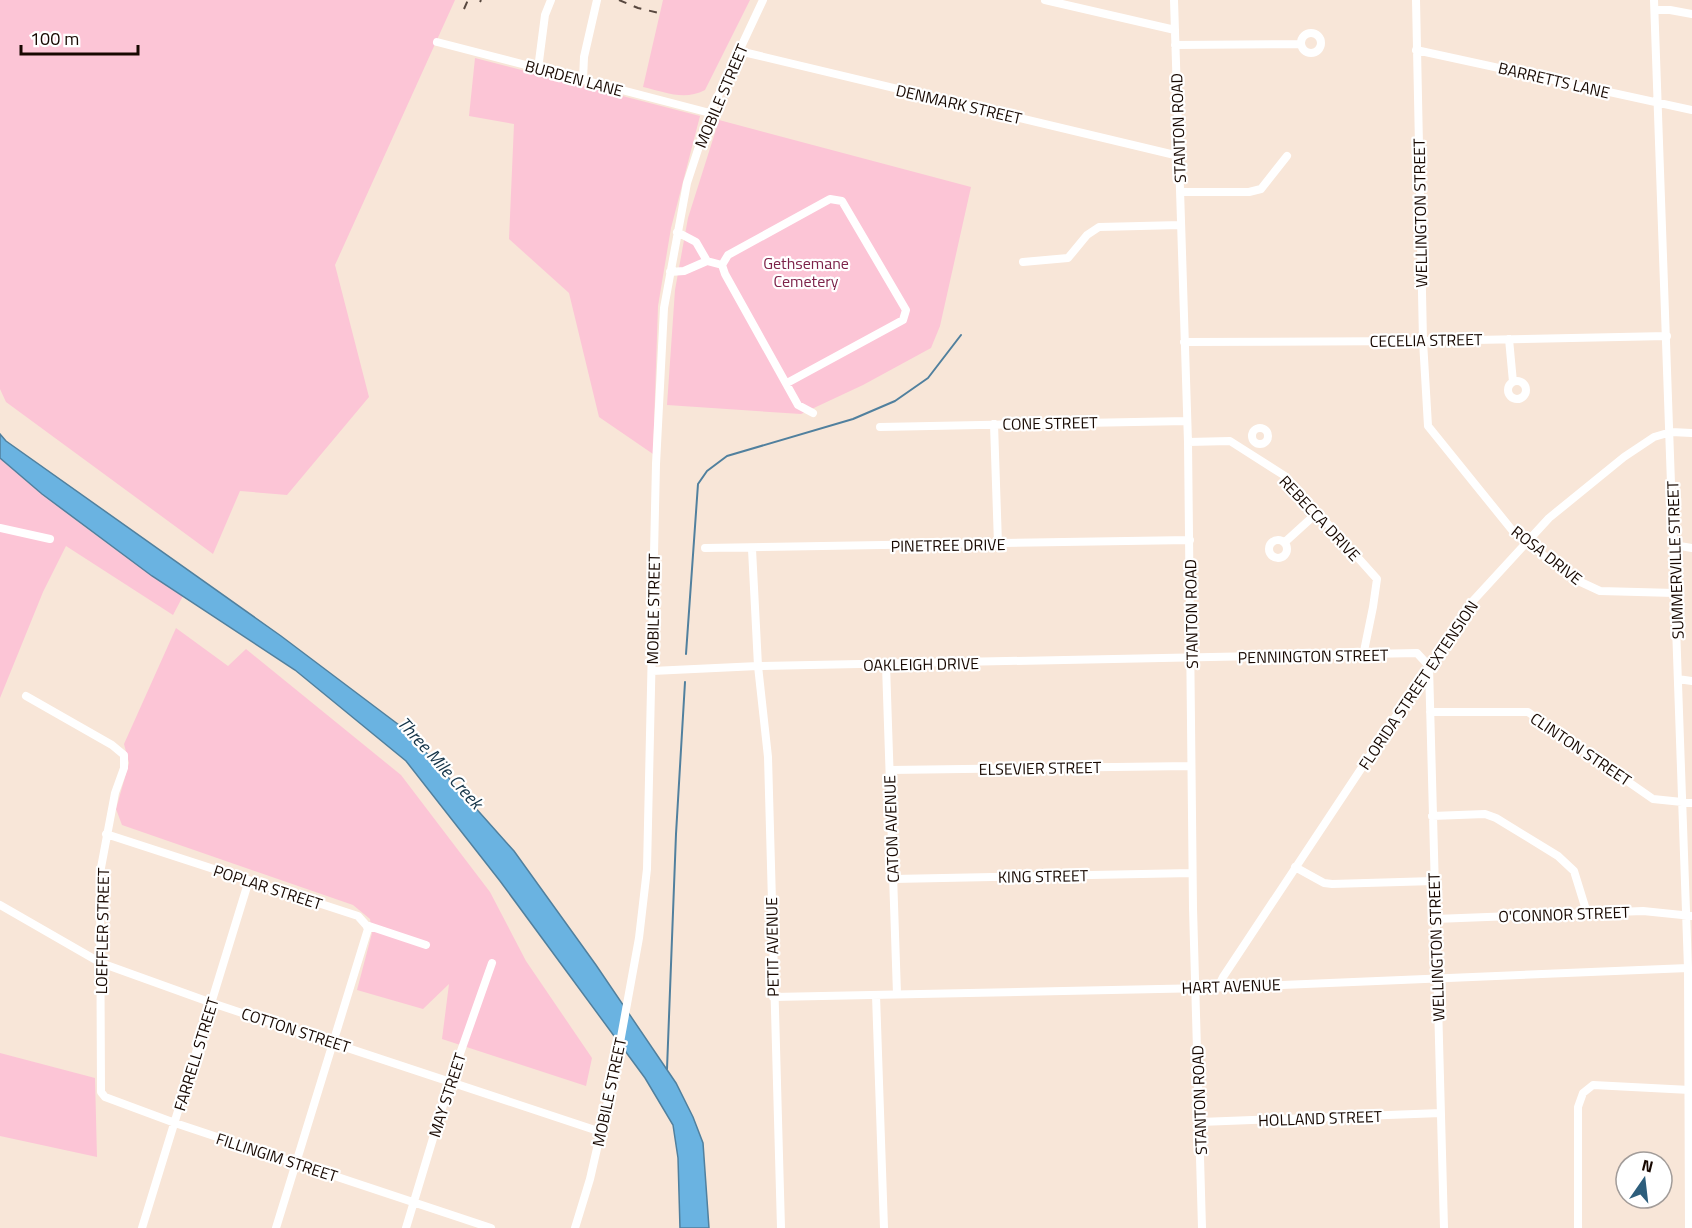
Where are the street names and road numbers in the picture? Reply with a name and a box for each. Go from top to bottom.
street label: MOBILE STREET [688,40,754,152]
street label: BURDEN LANE [522,53,626,103]
street label: BARRETTS LANE [1496,56,1612,105]
street label: STANTON ROAD [1164,73,1192,183]
street label: DENMARK STREET [894,78,1025,130]
street label: WELLINGTON STREET [1407,138,1433,288]
street label: CECELIA STREET [1369,327,1483,353]
street label: CONE STREET [1002,410,1098,436]
street label: REBECCA DRIVE [1274,470,1366,566]
street label: SUMMERVILLE STREET [1660,480,1690,640]
street label: ROSA DRIVE [1506,520,1588,590]
street label: PINETREE DRIVE [890,532,1006,558]
street label: MOBILE STREET [640,553,666,665]
street label: STANTON ROAD [1178,559,1204,669]
street label: FLORIDA STREET EXTENSION [1352,596,1484,774]
street label: PENNINGTON STREET [1237,643,1389,669]
street label: OAKLEIGH DRIVE [863,651,979,677]
street label: CLINTON STREET [1526,706,1637,792]
street label: ELSEVIER STREET [979,755,1102,781]
street label: CATON AVENUE [877,775,905,883]
street label: POPLAR STREET [210,858,326,916]
street label: KING STREET [998,863,1089,889]
street label: LOEFFLER STREET [89,867,115,994]
street label: WELLINGTON STREET [1421,872,1451,1022]
street label: PETIT AVENUE [759,897,785,997]
street label: O'CONNOR STREET [1498,900,1631,928]
street label: HART AVENUE [1181,972,1281,1000]
street label: FARRELL STREET [167,994,225,1114]
street label: COTTON STREET [238,1001,354,1059]
street label: MOBILE STREET [586,1035,632,1149]
street label: STANTON ROAD [1185,1045,1213,1155]
street label: MAY STREET [422,1049,472,1140]
street label: HOLLAND STREET [1258,1104,1383,1132]
street label: FILLINGIM STREET [213,1126,341,1188]

